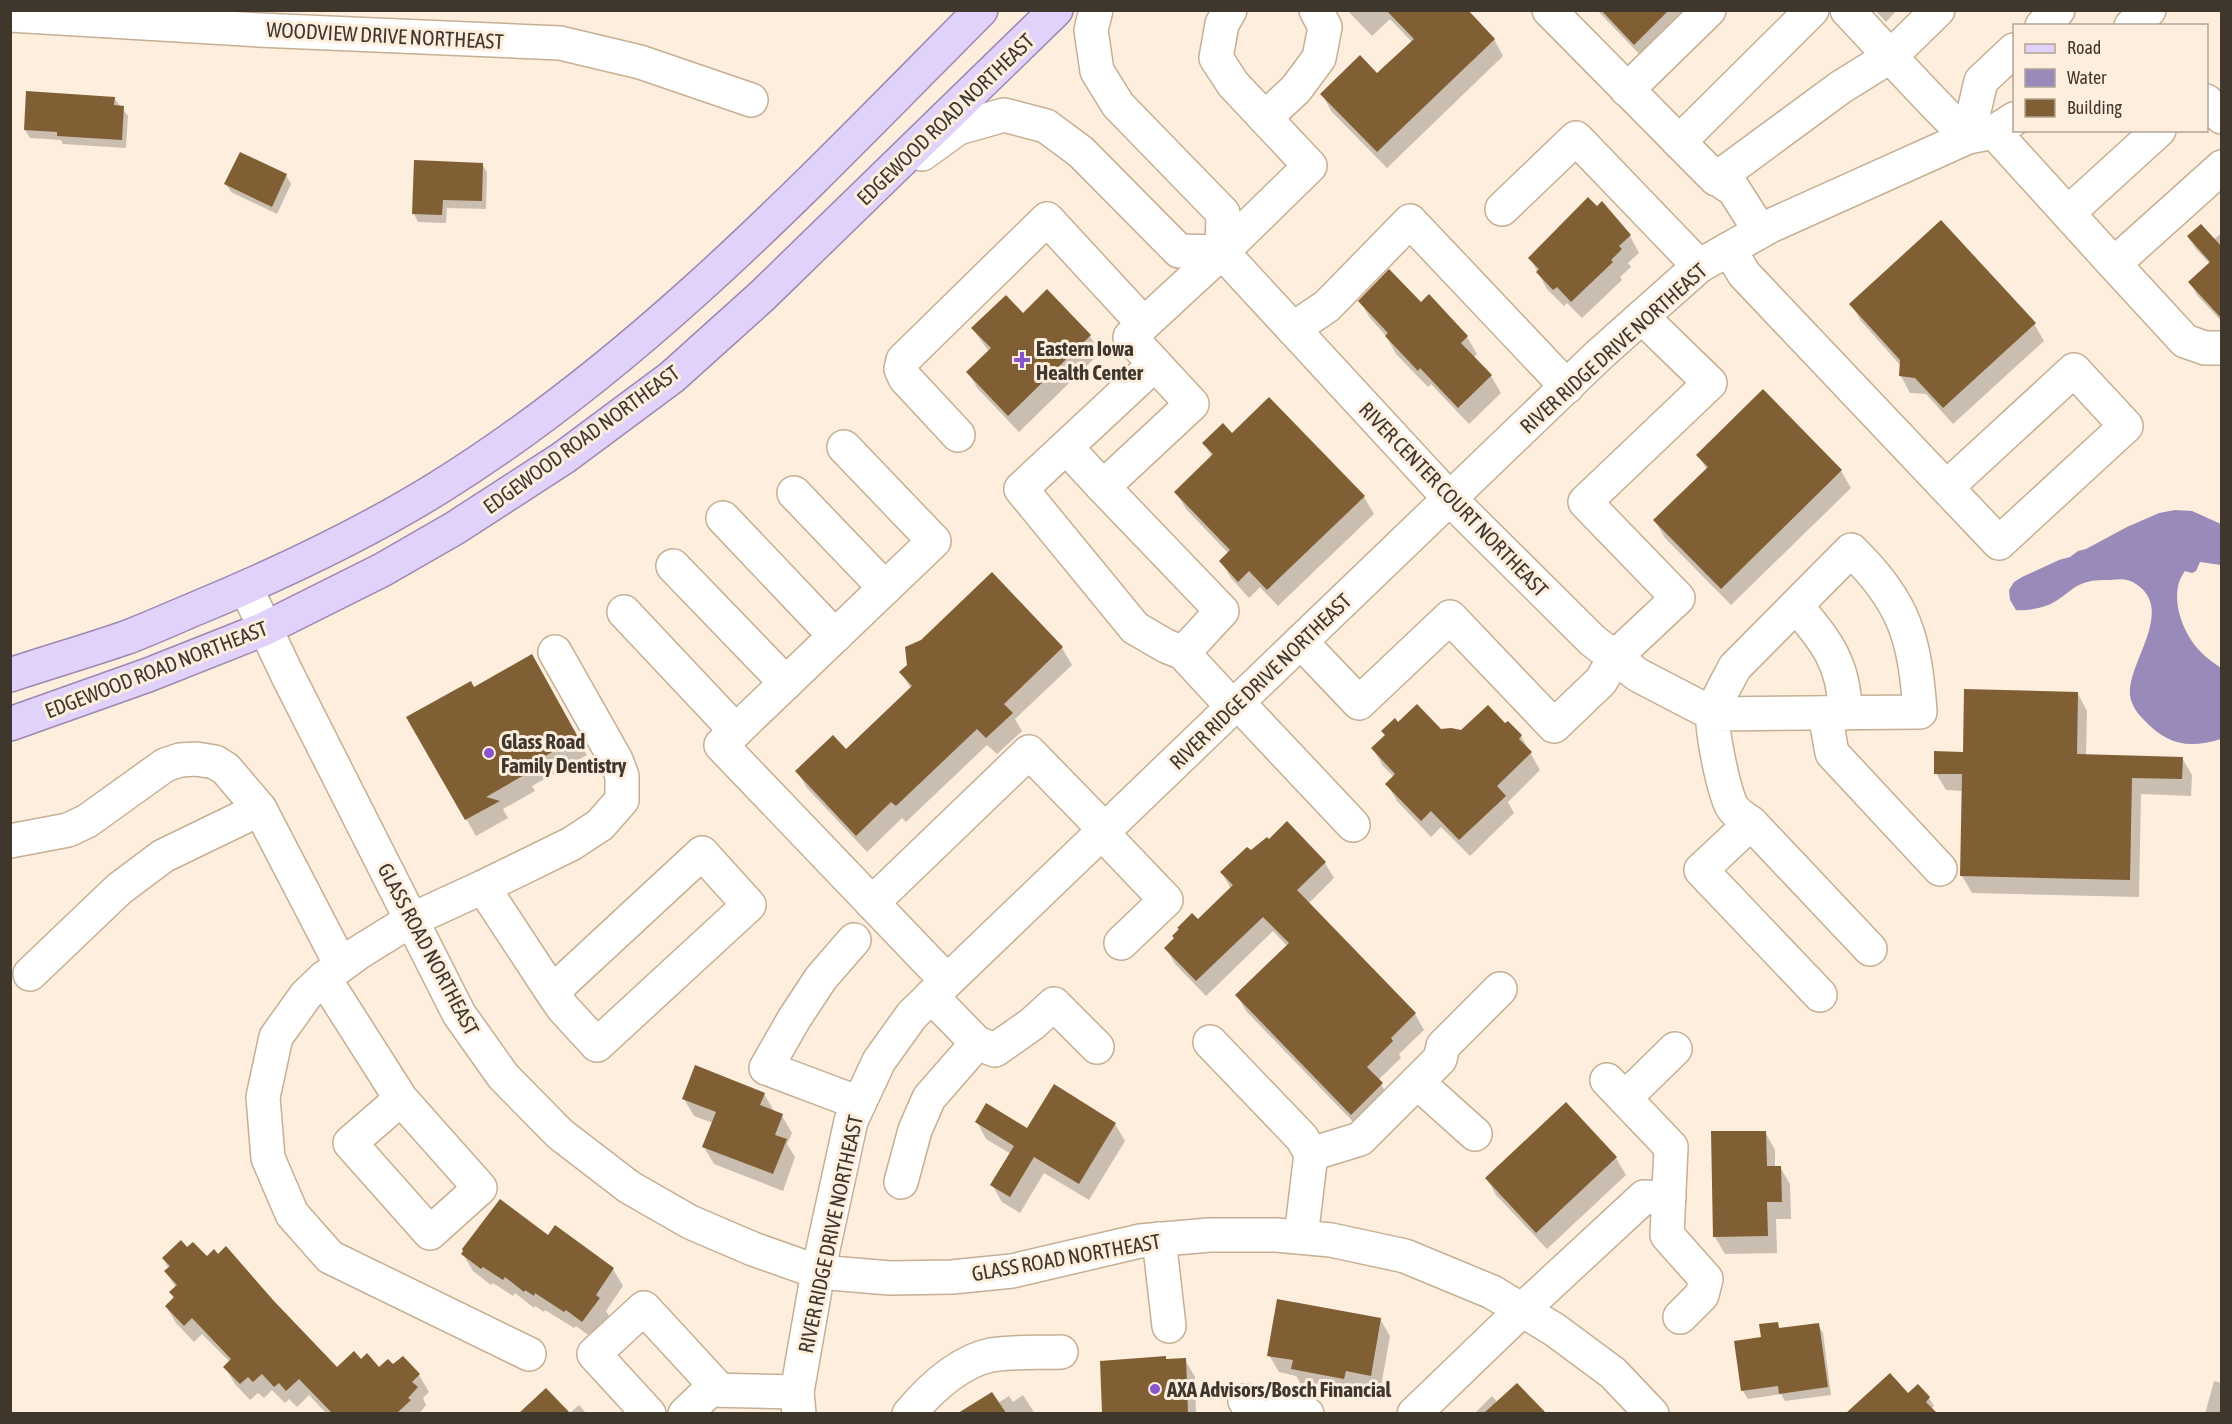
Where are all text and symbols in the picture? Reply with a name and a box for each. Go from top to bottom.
street label: WOODVIEW DRIVE NORTHEAST [266,17,504,53]
legend [2013,24,2208,132]
street label: EDGEWOOD ROAD NORTHEAST [852,28,1038,210]
text: Road [2067,37,2101,58]
text: Water [2067,67,2107,88]
text: Building [2067,97,2122,118]
street label: RIVER RIDGE DRIVE NORTHEAST [1515,258,1711,438]
place label: Eastern Iowa Health Center [1036,336,1144,384]
marker: Eastern Iowa Health Center [1013,351,1031,369]
street label: EDGEWOOD ROAD NORTHEAST [478,360,684,518]
street label: RIVER CENTER COURT NORTHEAST [1355,397,1553,601]
street label: RIVER RIDGE DRIVE NORTHEAST [1164,588,1356,774]
street label: EDGEWOOD ROAD NORTHEAST [41,615,271,723]
place label: Glass Road Family Dentistry [501,729,627,777]
marker: Glass Road Family Dentistry [482,746,496,760]
street label: GLASS ROAD NORTHEAST [373,859,485,1039]
street label: RIVER RIDGE DRIVE NORTHEAST [793,1113,867,1355]
street label: GLASS ROAD NORTHEAST [970,1229,1162,1285]
place label: AXA Advisors/Bosch Financial [1166,1377,1391,1401]
marker: AXA Advisors/Bosch Financial [1148,1382,1162,1396]

